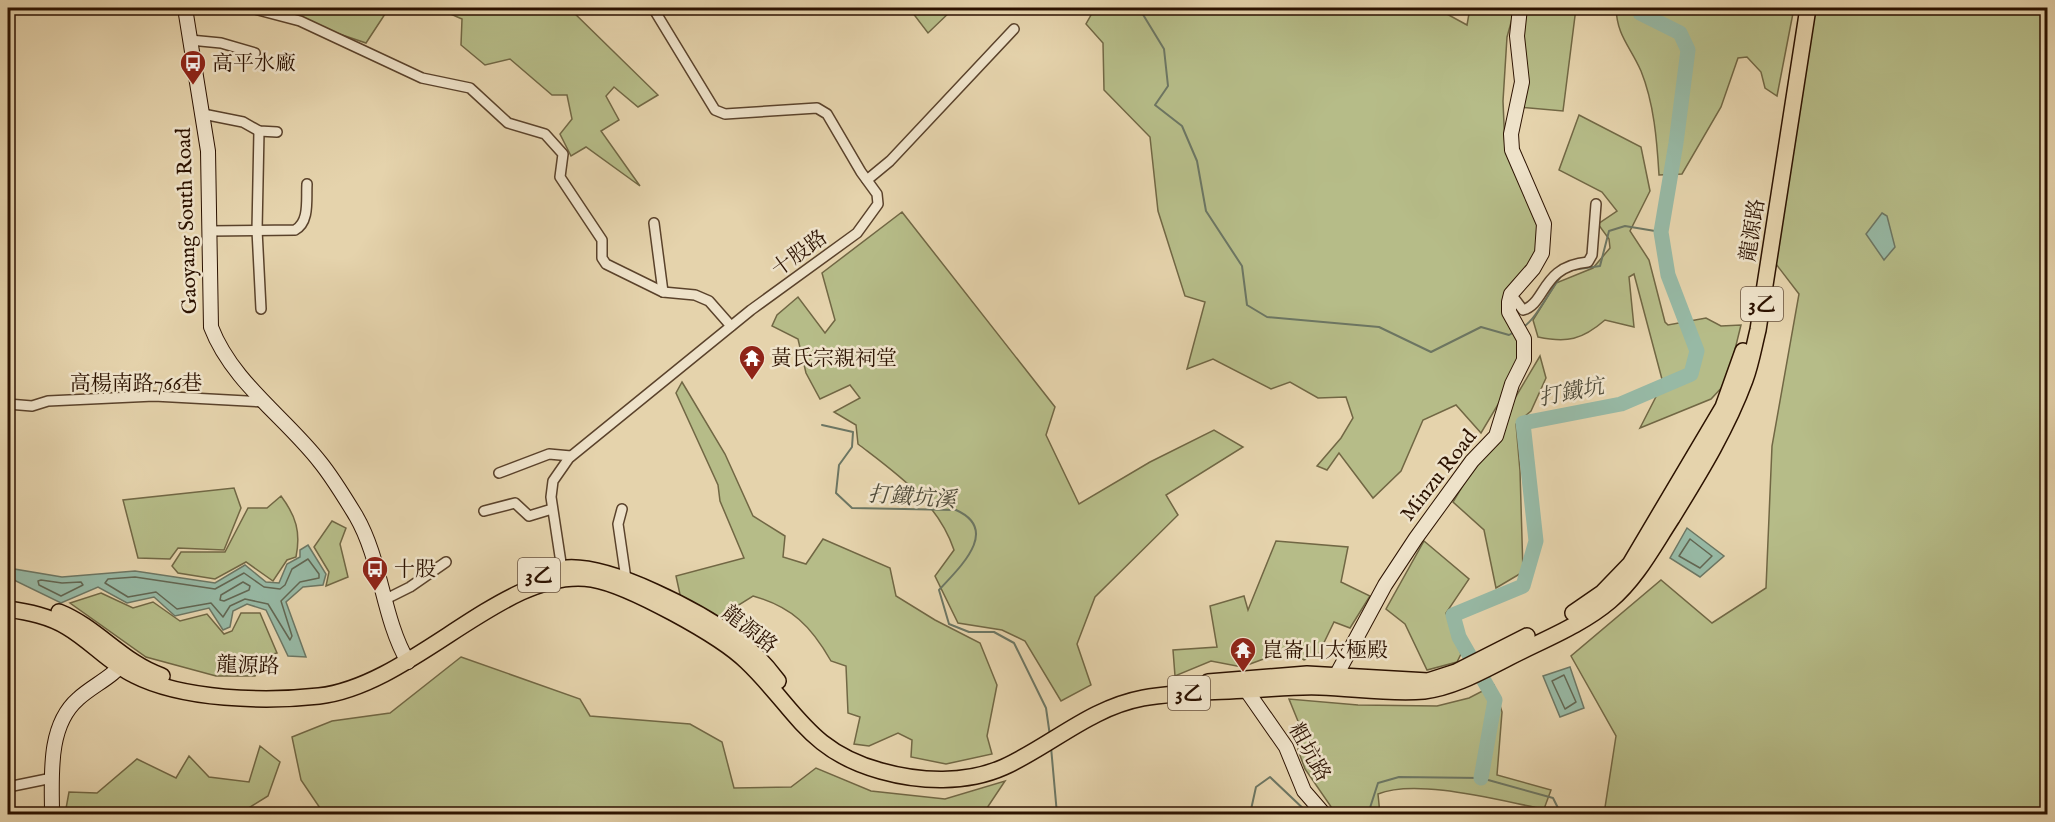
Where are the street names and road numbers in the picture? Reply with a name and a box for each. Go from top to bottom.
street label: Gaoyang South Road [171,126,204,315]
street label: 龍源路 [1735,197,1772,263]
street label: 十股路 [766,225,833,284]
road number: 3乙 [1741,287,1783,321]
street label: 高楊南路766巷 [70,371,202,398]
street label: Minzu Road [1395,424,1484,527]
road number: 3乙 [518,558,560,592]
street label: 龍源路 [716,600,782,660]
street label: 龍源路 [216,652,280,681]
road number: 3乙 [1168,676,1210,710]
street label: 粗坑路 [1282,719,1336,787]

